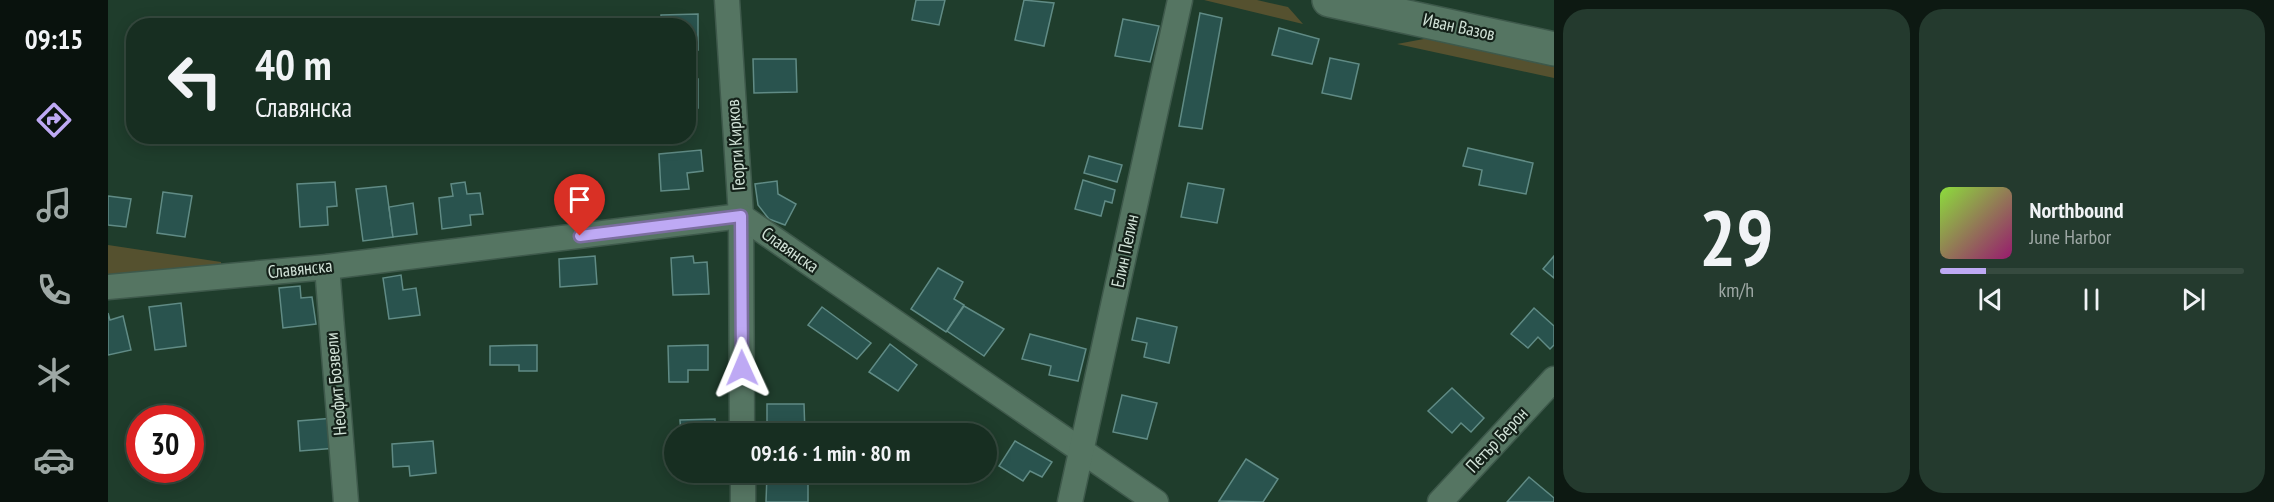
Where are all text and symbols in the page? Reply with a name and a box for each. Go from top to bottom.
street label: Иван Вазов [1421,8,1497,45]
text: 09:15 [25,22,83,56]
text: 40 m [255,37,332,92]
icon: left [156,42,234,120]
text: Славянска [255,90,352,124]
icon: directions [33,99,75,141]
street label: Георги Кирков [721,99,750,191]
pin [554,174,605,236]
icon: arrive [563,183,596,216]
icon: music [33,184,75,226]
text: 29 [1699,187,1774,288]
text: Northbound [2030,196,2123,224]
street label: Елин Пелин [1106,212,1143,290]
street label: Славянска [757,222,823,278]
text: June Harbor [2030,224,2111,250]
street label: Славянска [267,254,333,283]
icon: phone [33,269,75,311]
text: km/h [1719,277,1754,303]
icon: previous [1974,283,2007,316]
icon: pause [2075,283,2108,316]
icon: next [2177,283,2210,316]
street label: Неофит Бозвели [320,332,351,437]
position arrow [710,336,774,400]
icon: climate [33,354,75,396]
street label: Петър Берон [1461,402,1533,477]
speed limit sign: 30 [126,405,204,483]
icon: car [33,439,75,481]
text: 09:16 · 1 min · 80 m [751,439,910,467]

